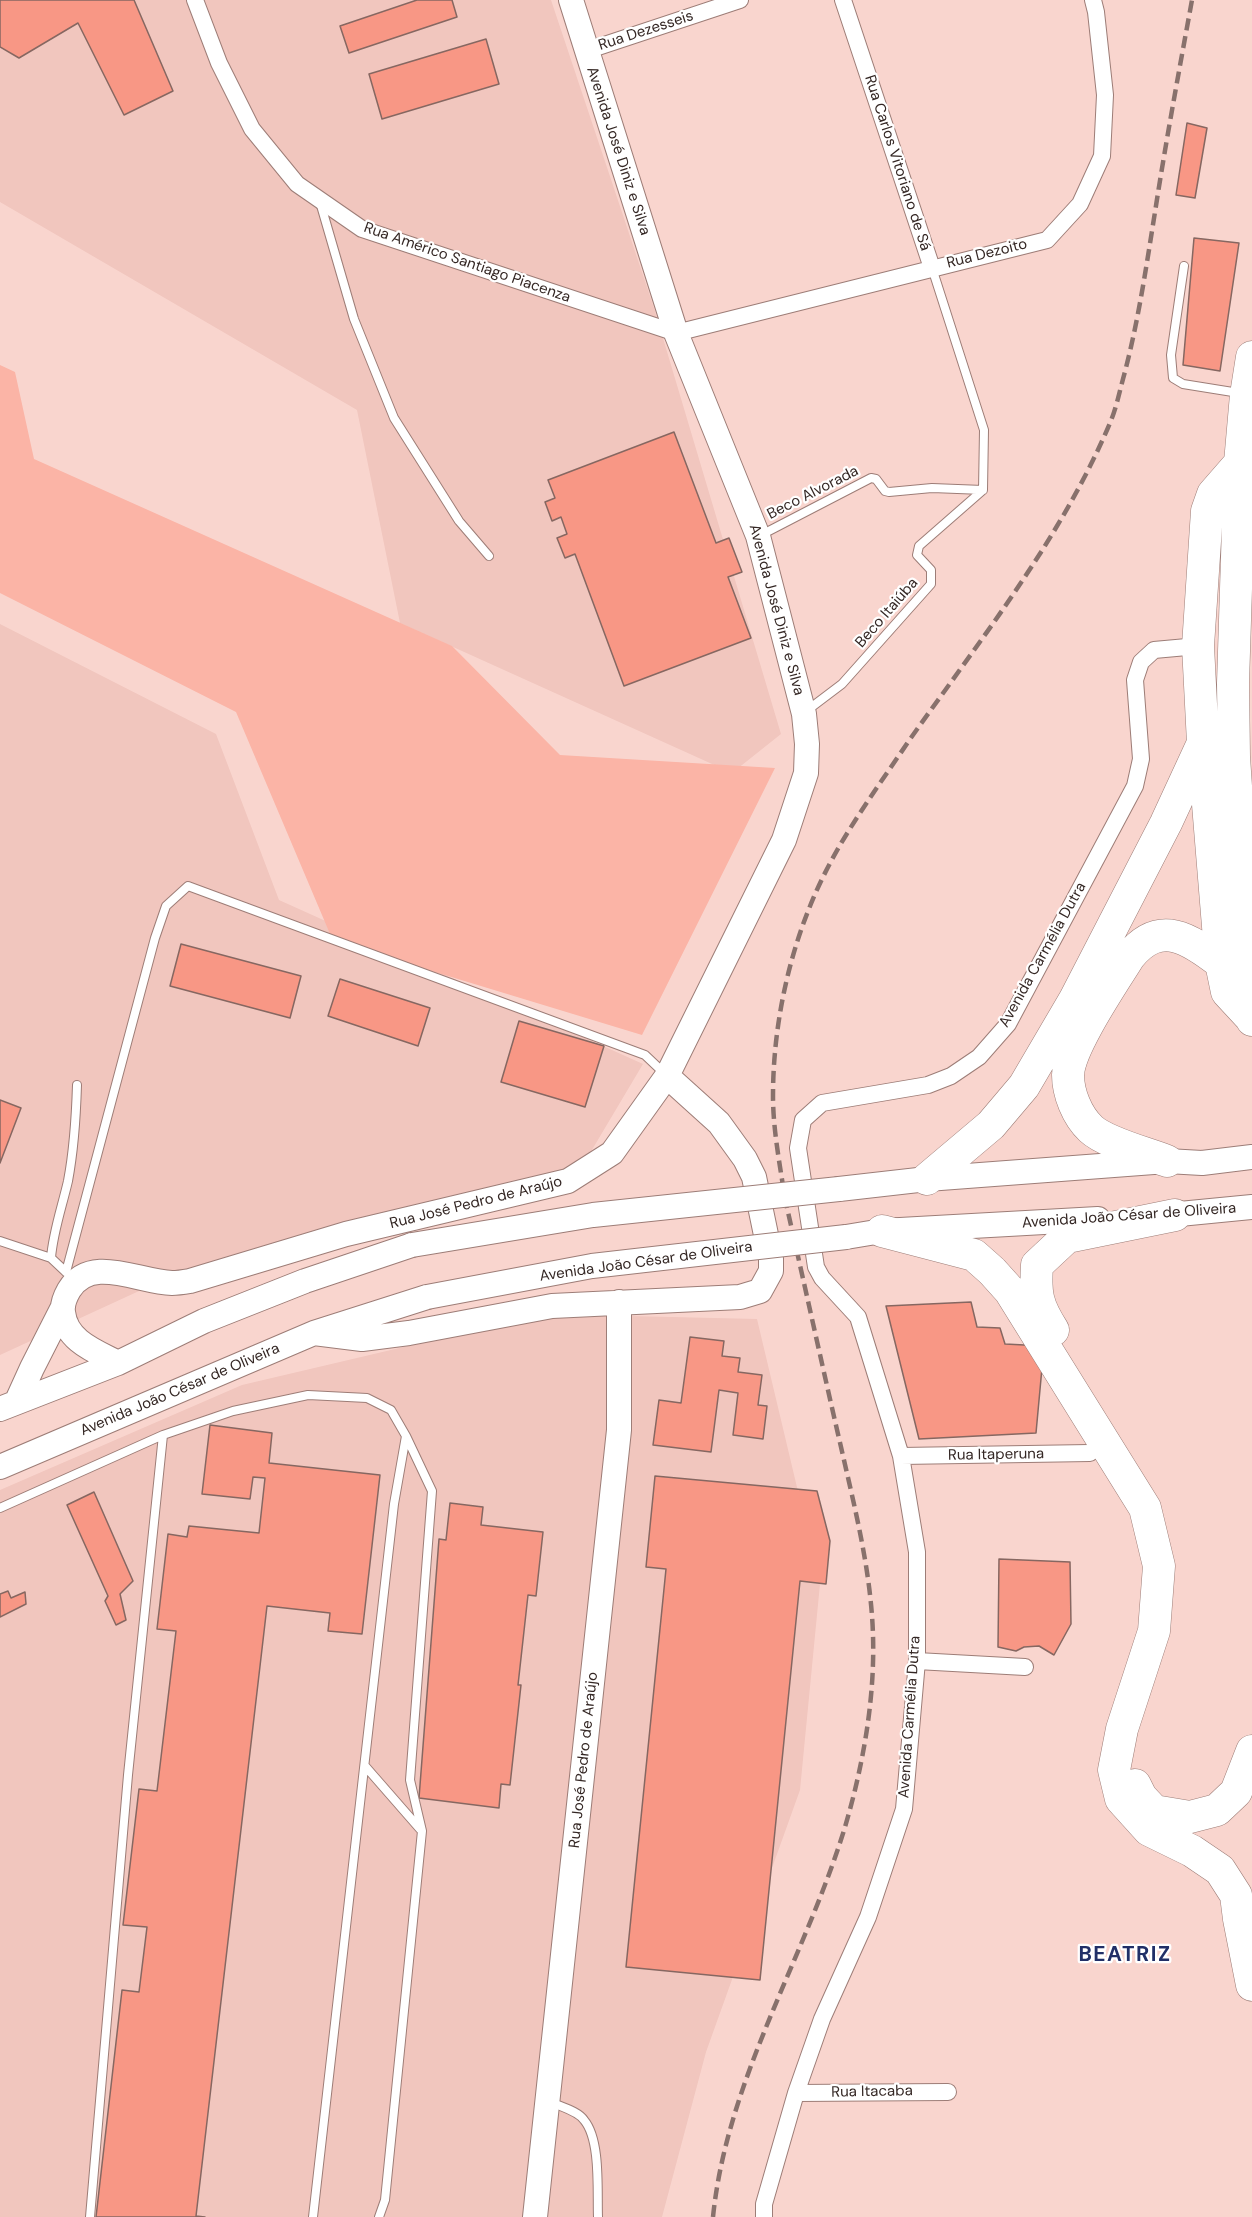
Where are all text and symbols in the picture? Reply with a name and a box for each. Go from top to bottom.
street label: Rua Dezesseis [596,7,696,55]
street label: Avenida José Diniz e Silva [582,64,654,238]
street label: Rua Carlos Vitoriano de Sá [860,73,934,253]
street label: Rua Américo Santiago Piacenza [361,219,573,307]
street label: Rua Dezoito [945,235,1029,273]
street label: Beco Alvorada [764,462,862,524]
street label: Avenida José Diniz e Silva [744,523,808,697]
street label: Beco Itaiúba [852,575,922,651]
street label: Avenida Carmélia Dutra [996,879,1090,1031]
street label: Rua José Pedro de Araújo [388,1173,564,1233]
street label: Avenida João César de Oliveira [1021,1200,1237,1232]
street label: Avenida João César de Oliveira [538,1238,754,1286]
street label: Avenida João César de Oliveira [78,1340,282,1440]
street label: Rua Itaperuna [948,1445,1044,1465]
street label: Avenida Carmélia Dutra [895,1635,925,1799]
street label: Rua José Pedro de Araújo [566,1671,602,1849]
district label: BEATRIZ [1078,1942,1172,1968]
street label: Rua Itacaba [831,2082,913,2102]

